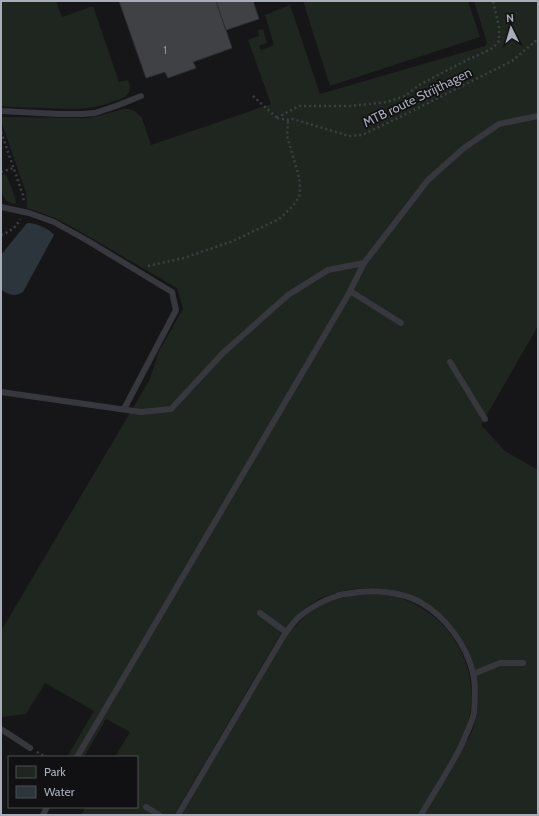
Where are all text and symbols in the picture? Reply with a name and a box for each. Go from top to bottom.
north arrow [491,8,531,48]
text: N [506,11,515,25]
house number: 1 [163,43,167,57]
street label: MTB route Strijthagen [360,64,474,131]
legend [8,756,138,808]
text: Park [44,764,66,779]
text: Water [44,784,75,799]

